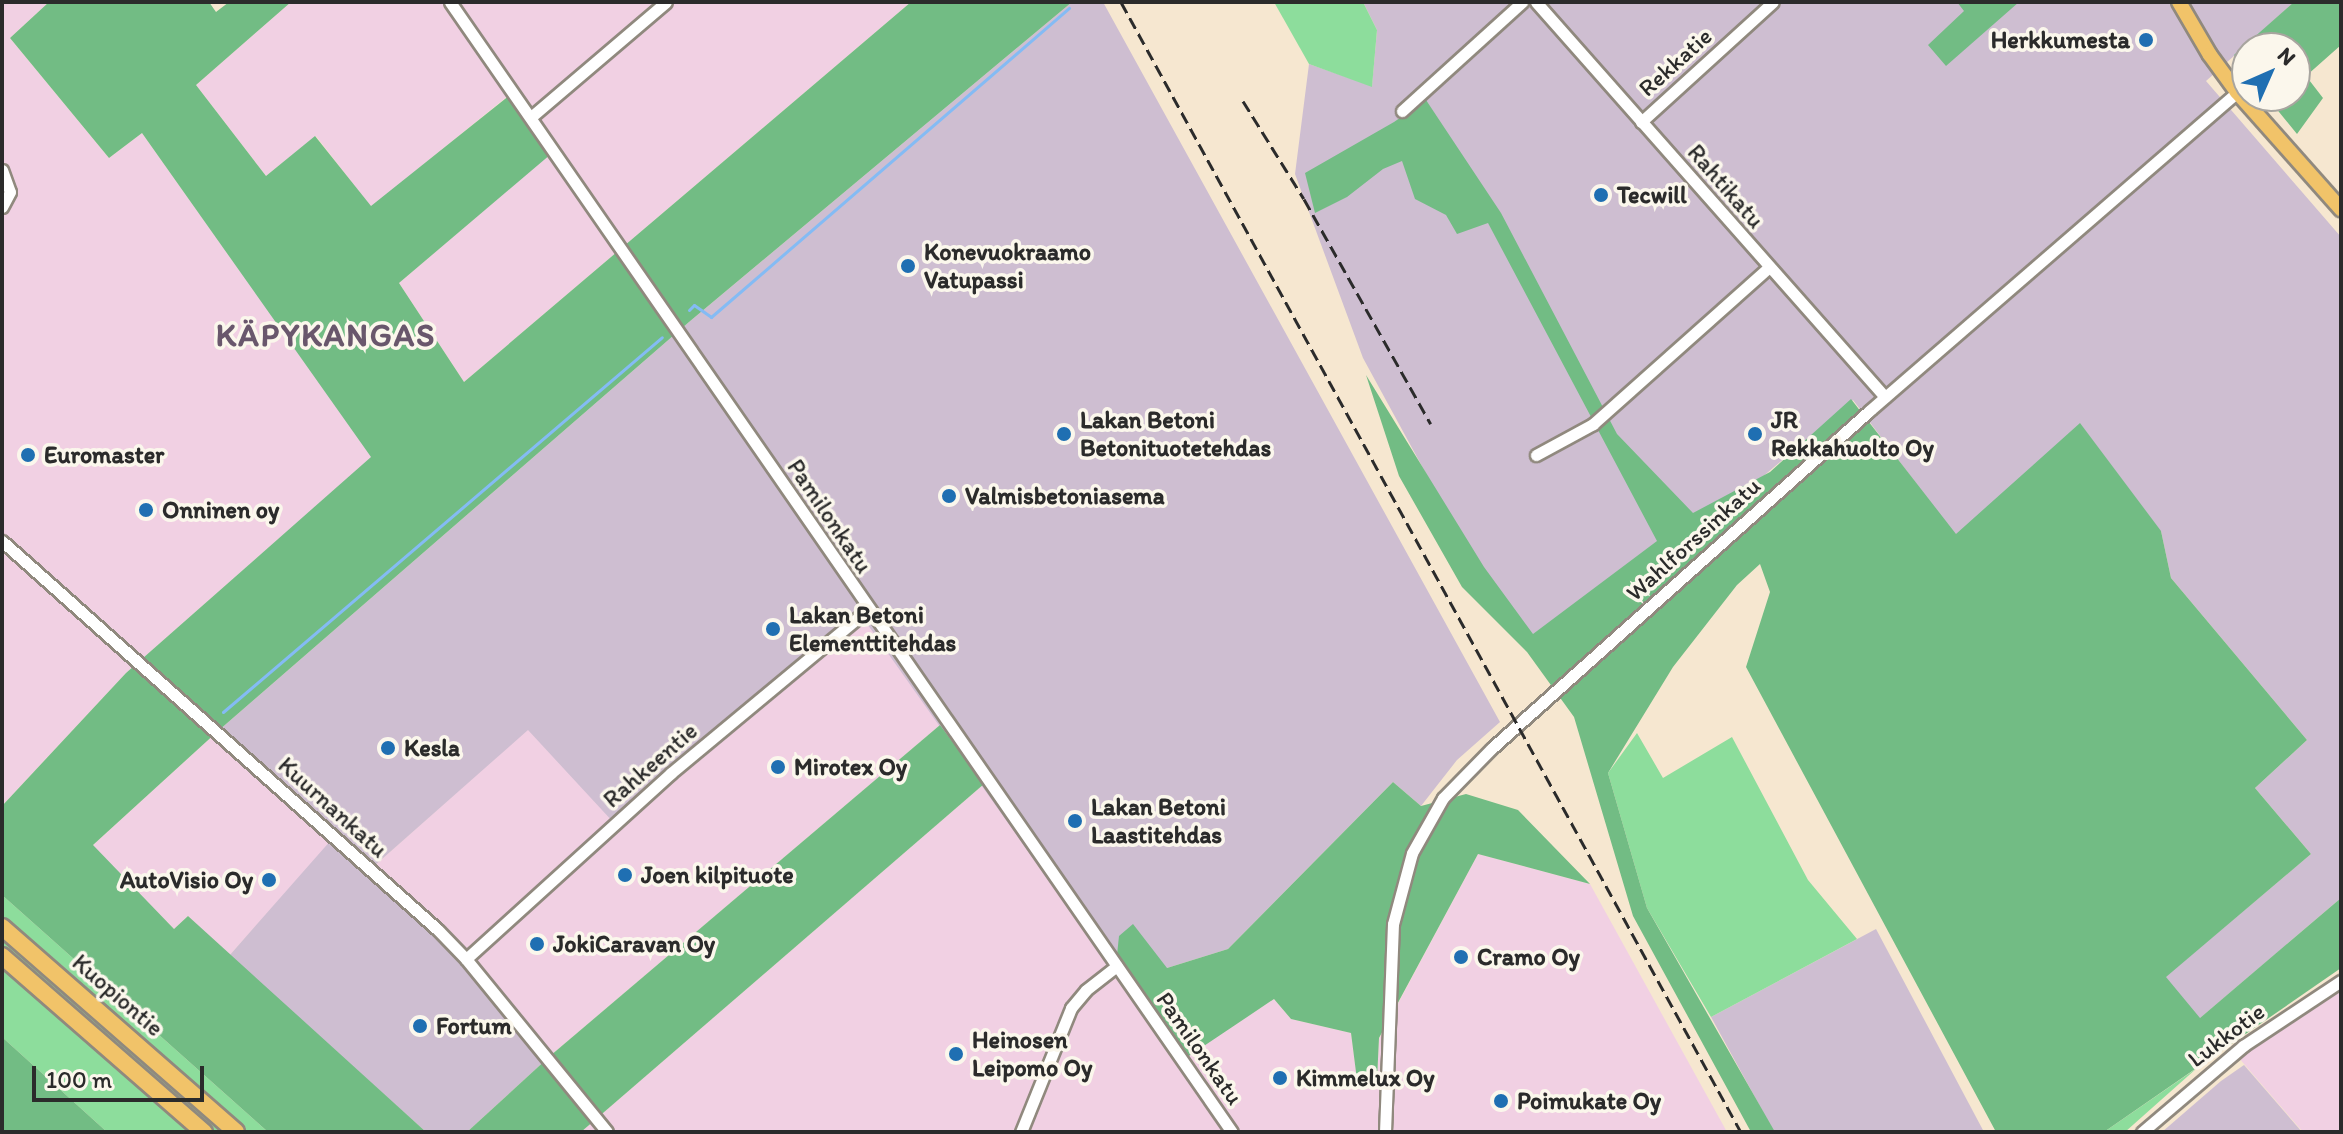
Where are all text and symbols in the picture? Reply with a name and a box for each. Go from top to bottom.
street label: Rekkatie [1632,22,1718,102]
place label: Herkkumesta [1991,26,2130,54]
marker: Herkkumesta [2137,31,2155,49]
north arrow [2231,32,2311,112]
text: N [2272,41,2302,71]
street label: Rahtikatu [1682,138,1770,234]
place label: Tecwill [1617,181,1687,209]
marker: Tecwill [1592,186,1610,204]
place label: Konevuokraamo Vatupassi [924,238,1091,294]
marker: Konevuokraamo Vatupassi [899,257,917,275]
district label: KÄPYKANGAS [216,316,436,354]
place label: Lakan Betoni Betonituotetehdas [1080,406,1271,462]
place label: JR Rekkahuolto Oy [1771,406,1934,462]
marker: Lakan Betoni Betonituotetehdas [1055,425,1073,443]
marker: JR Rekkahuolto Oy [1746,425,1764,443]
place label: Euromaster [44,441,164,469]
marker: Euromaster [19,446,37,464]
street label: Pamilonkatu [781,453,879,579]
street label: Wahlforssinkatu [1620,471,1766,607]
place label: Valmisbetoniasema [965,482,1164,510]
marker: Valmisbetoniasema [940,487,958,505]
place label: Onninen oy [162,496,279,524]
marker: Onninen oy [137,501,155,519]
place label: Lakan Betoni Elementtitehdas [789,601,956,657]
marker: Lakan Betoni Elementtitehdas [764,620,782,638]
street label: Rahkeentie [597,716,703,814]
place label: Kesla [404,734,460,762]
marker: Kesla [379,739,397,757]
street label: Kuurnankatu [273,751,393,863]
place label: Mirotex Oy [794,753,907,781]
marker: Mirotex Oy [769,758,787,776]
place label: Lakan Betoni Laastitehdas [1091,793,1225,849]
marker: Lakan Betoni Laastitehdas [1066,812,1084,830]
place label: Joen kilpituote [641,861,794,889]
place label: AutoVisio Oy [120,866,253,894]
marker: Joen kilpituote [616,866,634,884]
marker: AutoVisio Oy [260,871,278,889]
place label: JokiCaravan Oy [553,930,715,958]
marker: JokiCaravan Oy [528,935,546,953]
place label: Cramo Oy [1477,943,1580,971]
street label: Kuopiontie [67,948,169,1042]
marker: Cramo Oy [1452,948,1470,966]
street label: Pamilonkatu [1151,986,1249,1110]
street label: Lukkotie [2182,997,2270,1073]
place label: Fortum [436,1012,512,1040]
marker: Fortum [411,1017,429,1035]
place label: Heinosen Leipomo Oy [972,1026,1092,1082]
marker: Heinosen Leipomo Oy [947,1045,965,1063]
scale bar [36,1050,208,1100]
place label: Kimmelux Oy [1296,1064,1434,1092]
text: 100 m [46,1065,112,1094]
marker: Kimmelux Oy [1271,1069,1289,1087]
place label: Poimukate Oy [1517,1087,1661,1115]
marker: Poimukate Oy [1492,1092,1510,1110]

